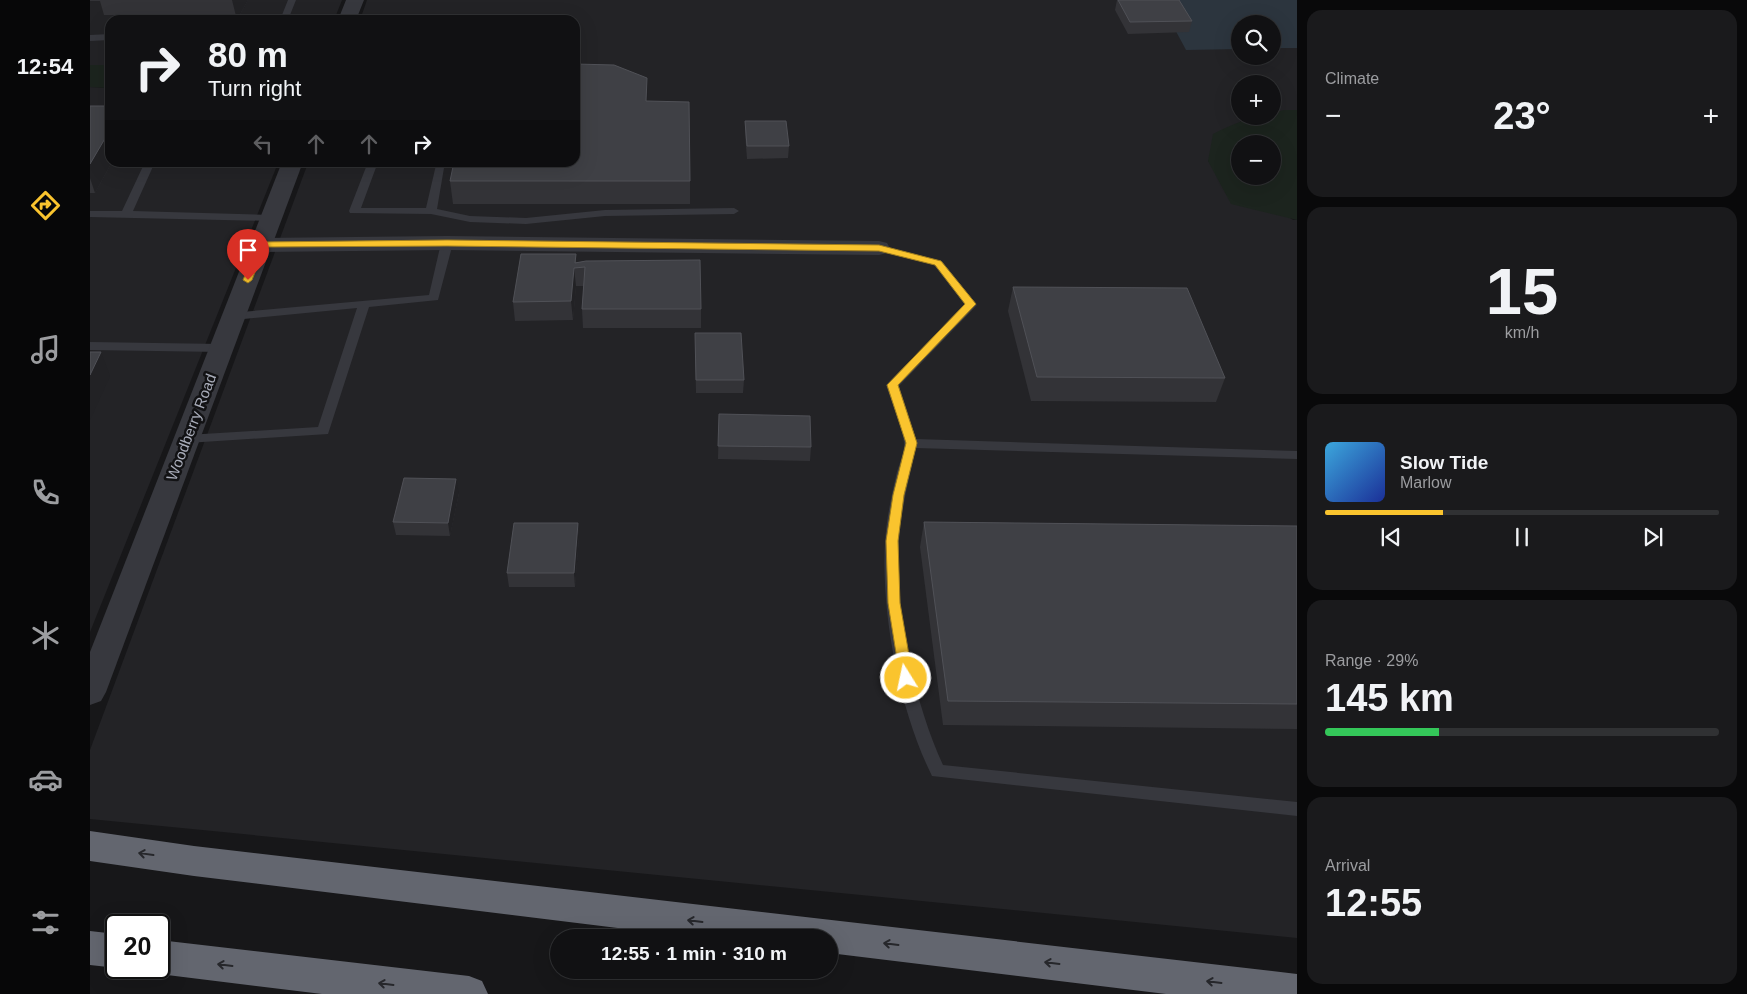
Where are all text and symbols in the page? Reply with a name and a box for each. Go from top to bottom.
map controls [1231,15,1281,185]
button: search [1231,15,1281,65]
icon: right [125,35,190,100]
text: 80 m [208,35,288,74]
text: 12:54 [17,54,73,79]
text: Climate [1325,70,1379,87]
button: + [1231,75,1281,125]
text: Turn right [208,76,301,101]
text: 23° [1493,95,1551,137]
text: − [1325,100,1341,131]
text: + [1703,100,1719,131]
icon: left [249,130,277,158]
icon: ahead [302,130,330,158]
icon: ahead [355,130,383,158]
icon: right [408,130,436,158]
button: − [1231,135,1281,185]
icon: directions [28,188,63,223]
pin [227,229,269,280]
icon: arrive [234,236,262,264]
text: 15 [1486,255,1558,328]
text: km/h [1505,324,1539,341]
icon: music [28,332,63,367]
street label: Woodberry Road [163,371,219,483]
text: Slow Tide [1400,452,1488,473]
text: Marlow [1400,474,1452,491]
icon: phone [28,475,63,510]
icon: previous [1377,523,1405,551]
icon: pause [1508,523,1536,551]
icon: next [1639,523,1667,551]
icon: climate [28,618,63,653]
position arrow [879,651,931,703]
text: Range · 29% [1325,652,1418,669]
text: 145 km [1325,677,1454,719]
icon: car [28,762,63,797]
one-way arrow [138,849,154,859]
text: Arrival [1325,857,1370,874]
text: 12:55 [1325,882,1422,924]
icon: filters [28,905,63,940]
speed limit sign: 20 [105,914,170,979]
one-way arrow [687,916,703,926]
one-way arrow [883,939,899,949]
text: 12:55 · 1 min · 310 m [601,943,787,964]
one-way arrow [1045,958,1061,968]
one-way arrow [217,960,233,970]
one-way arrow [1206,977,1222,987]
one-way arrow [378,979,394,989]

